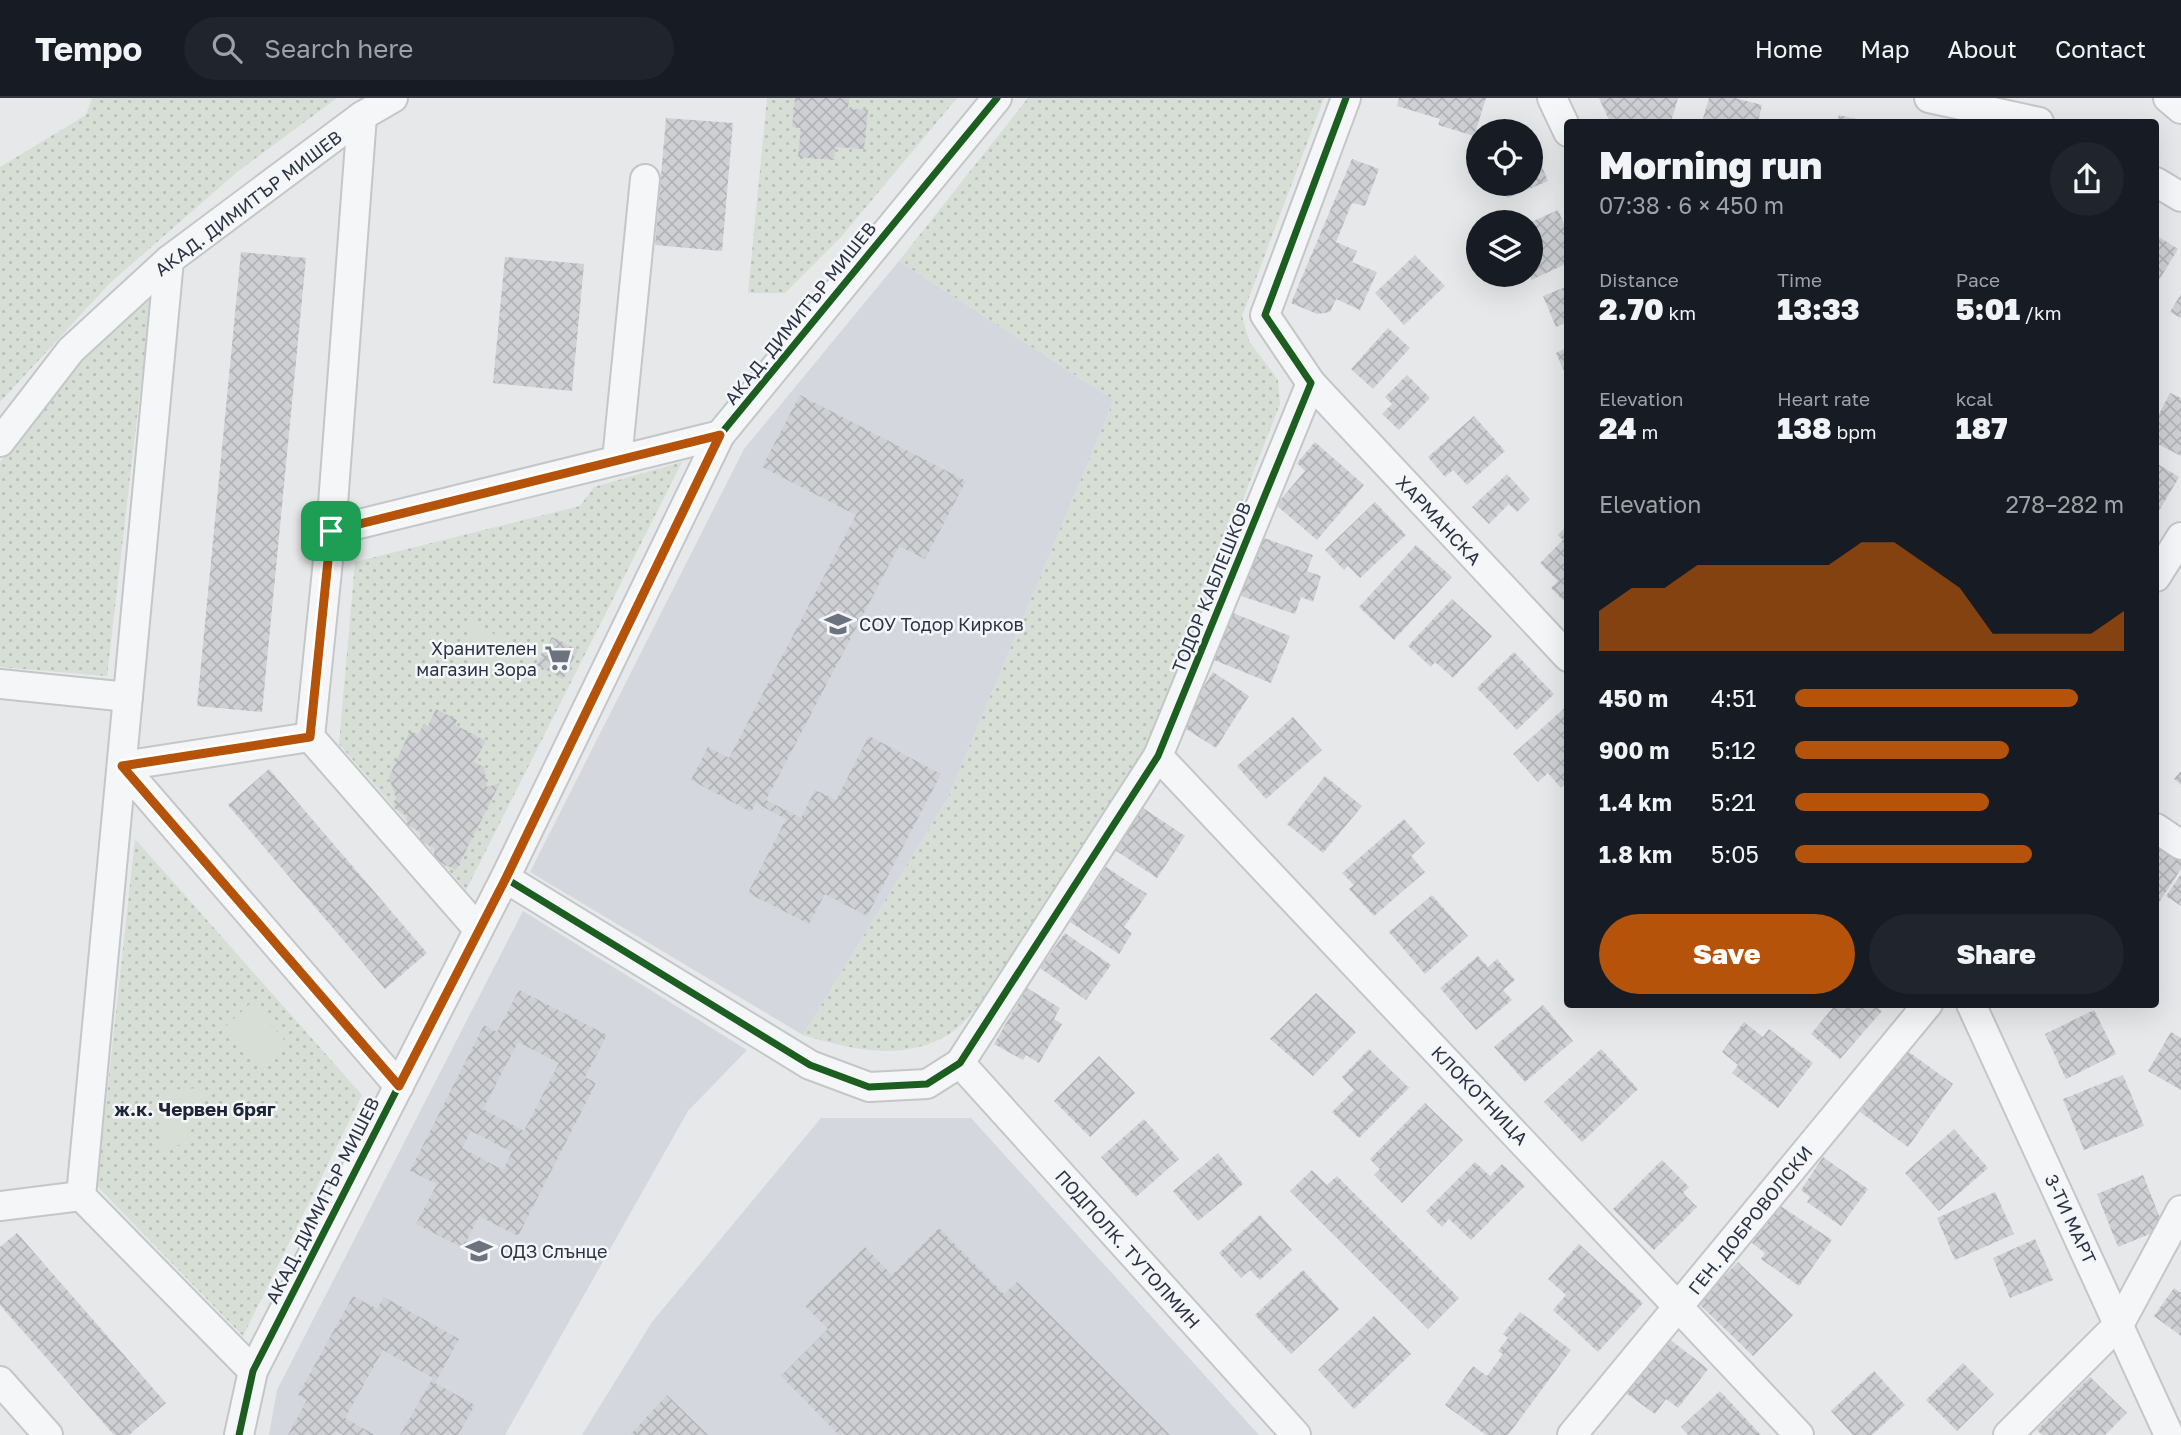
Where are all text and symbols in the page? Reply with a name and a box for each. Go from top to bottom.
search box [184,17,674,80]
text: Tempo [35,29,142,68]
icon: search [208,29,246,67]
text: Search here [264,33,413,64]
text: Home [1755,34,1823,63]
text: Map [1861,34,1910,63]
text: About [1948,34,2017,63]
text: Contact [2055,34,2146,63]
map controls [1466,119,1543,287]
button: locate [1466,119,1543,196]
street label: АКАД. ДИМИТЪР МИШЕВ [150,125,346,281]
text: Morning run [1599,142,1822,187]
button: share [2050,142,2124,216]
text: 07:38 · 6 × 450 m [1599,191,1784,219]
button: layers [1466,210,1543,287]
street label: АКАД. ДИМИТЪР МИШЕВ [720,217,880,409]
text: Distance [1599,268,1679,291]
text: Time [1777,268,1822,291]
text: Pace [1956,268,2000,291]
text: 2.70 [1599,291,1664,327]
text: 13:33 [1777,291,1860,327]
text: 5:01 [1956,291,2020,327]
text: km [1664,301,1696,324]
text: /km [2020,301,2062,324]
text: Elevation [1599,387,1684,410]
text: Heart rate [1777,387,1870,410]
text: kcal [1956,387,1993,410]
text: 24 [1599,410,1637,446]
text: 138 [1777,410,1832,446]
text: 187 [1956,410,2008,446]
text: m [1637,420,1658,443]
text: bpm [1832,420,1877,443]
street label: ХАРМАНСКА [1392,471,1486,569]
text: Elevation [1599,490,1701,518]
text: 278–282 m [2005,490,2124,518]
street label: ТОДОР КАБЛЕШКОВ [1167,498,1255,676]
pin [301,501,361,561]
icon: arrive [312,512,350,550]
school or university icon: СОУ Тодор Кирков [823,609,853,639]
place label: СОУ Тодор Кирков [859,613,1024,635]
place label: Хранителен магазин Зора [416,637,537,680]
supermarket icon: Хранителен магазин Зора [543,643,573,673]
text: 450 m [1599,684,1668,712]
text: 4:51 [1711,684,1756,712]
text: 900 m [1599,736,1669,764]
text: 5:12 [1711,736,1756,764]
text: 1.4 km [1599,788,1672,816]
text: 5:21 [1711,788,1756,816]
text: 1.8 km [1599,840,1672,868]
text: 5:05 [1711,840,1759,868]
button: Save [1599,914,1855,994]
button: Share [1869,914,2124,994]
street label: КЛОКОТНИЦА [1427,1041,1533,1149]
street label: АКАД. ДИМИТЪР МИШЕВ [260,1093,384,1307]
district label: ж.к. Червен бряг [114,1097,276,1120]
street label: ГЕН. ДОБРОВОЛСКИ [1683,1141,1817,1299]
street label: ПОДПОЛК. ТУТОЛМИН [1051,1165,1205,1333]
street label: 3-ТИ МАРТ [2041,1171,2101,1267]
school or university icon: ОДЗ Слънце [464,1236,494,1266]
place label: ОДЗ Слънце [500,1240,607,1262]

